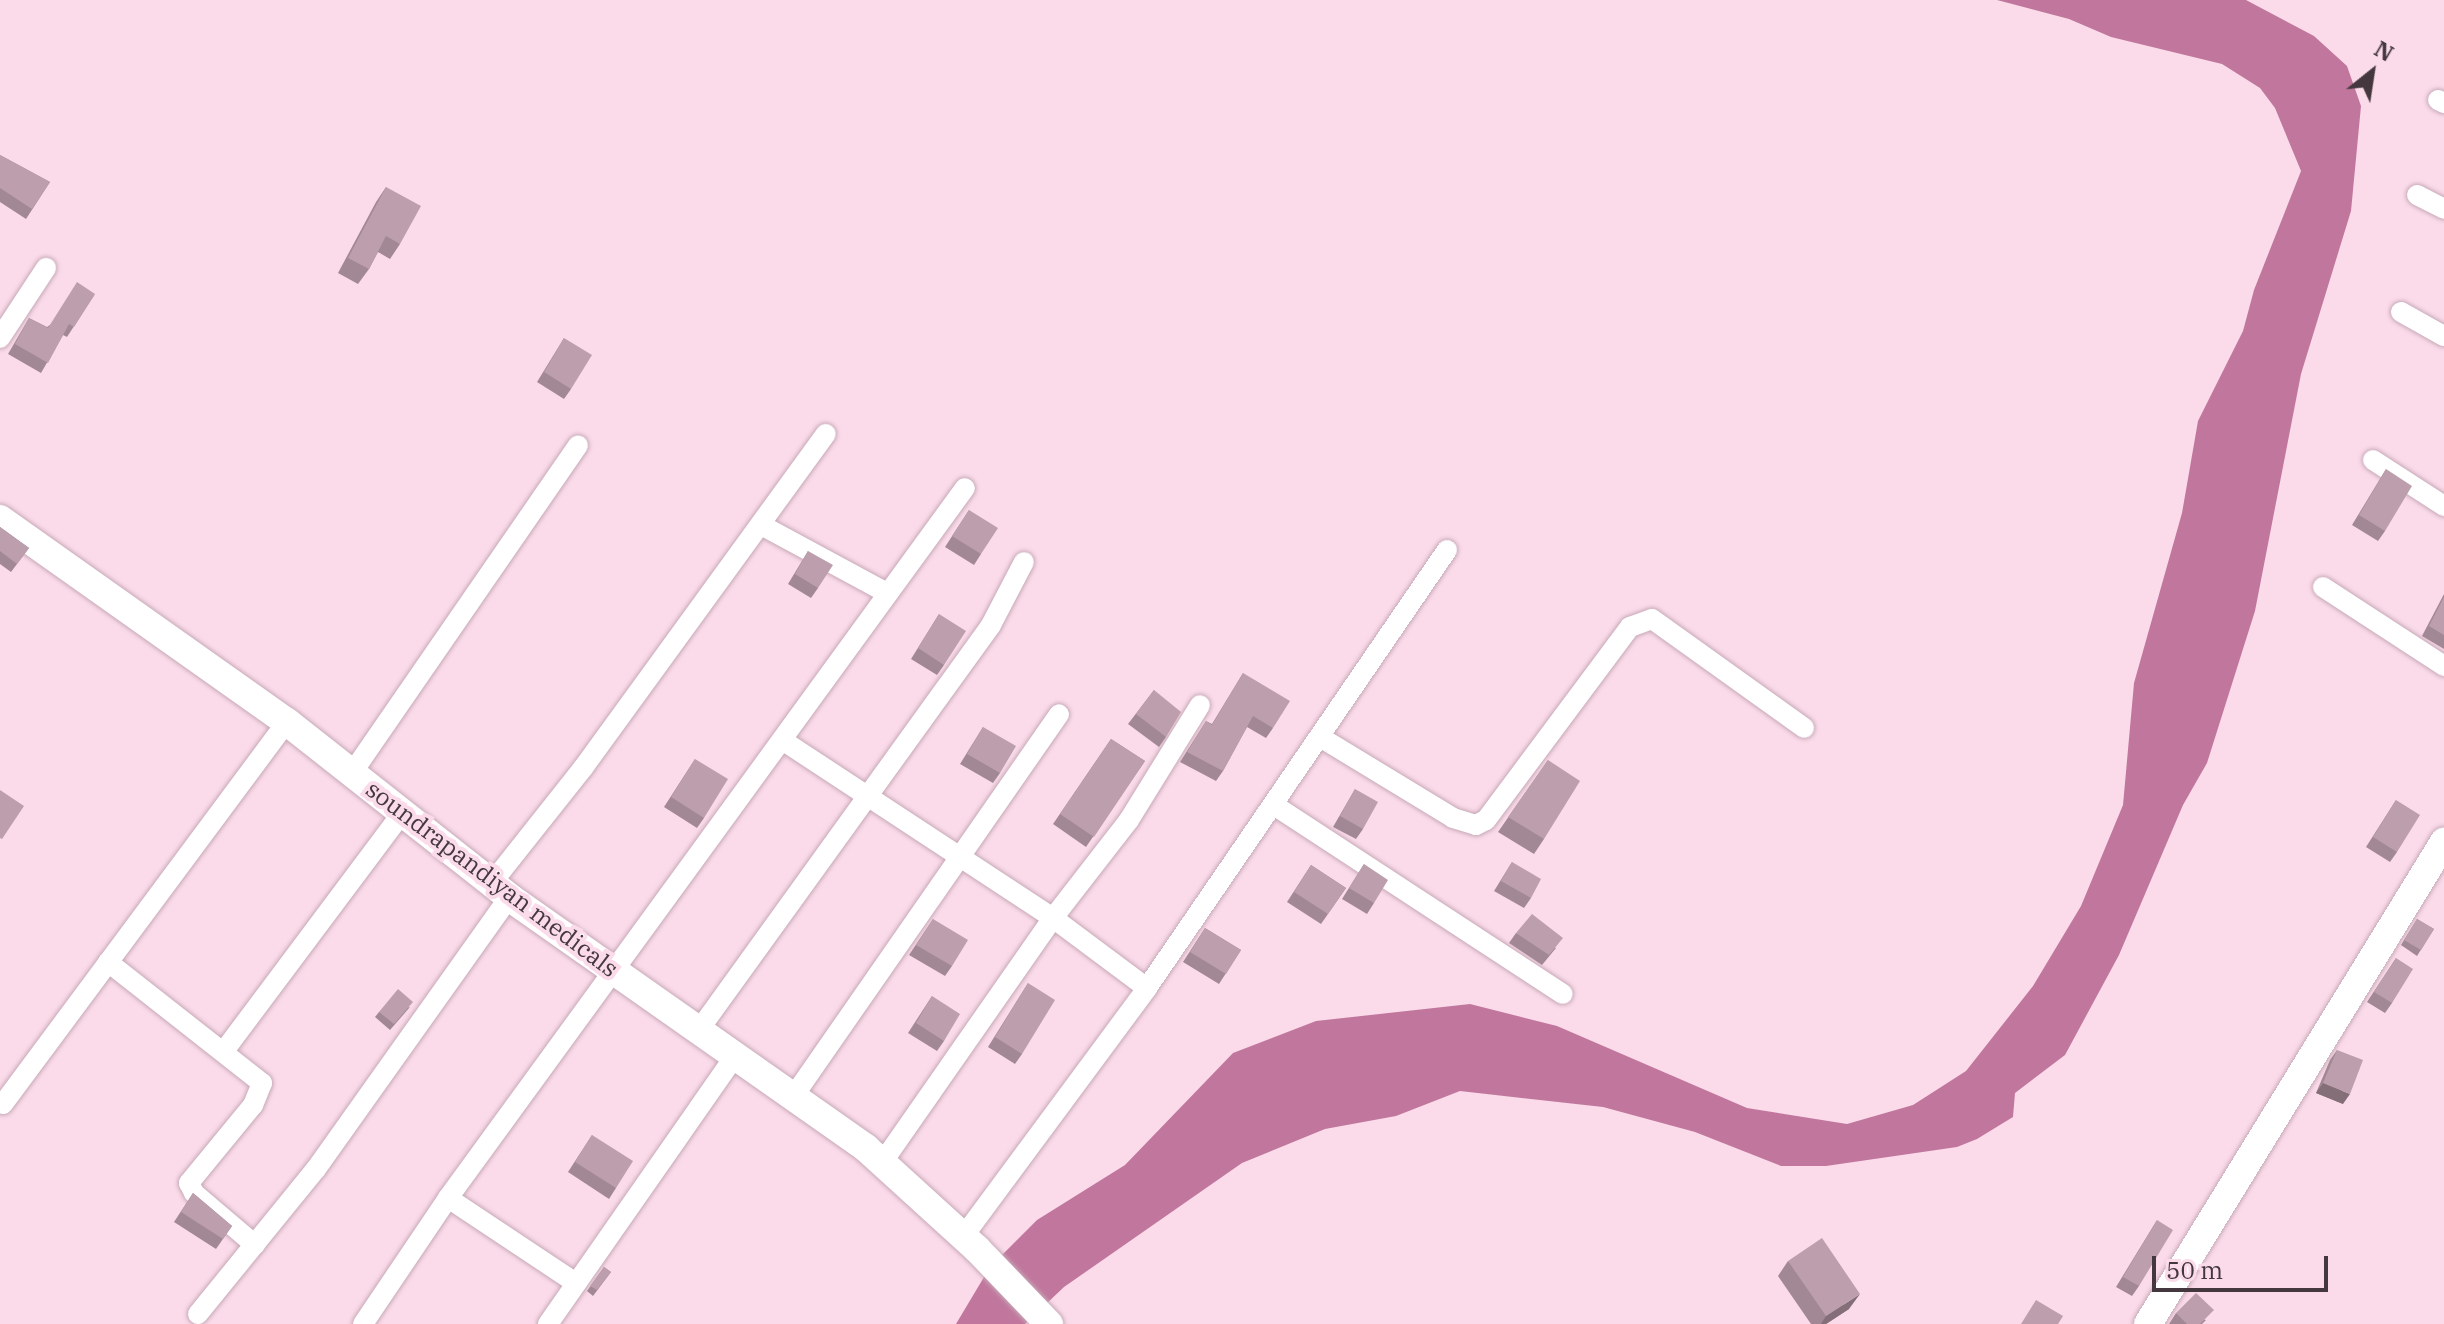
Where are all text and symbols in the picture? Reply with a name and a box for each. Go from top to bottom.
north arrow [2332,32,2412,112]
text: N [2369,34,2399,68]
street label: soundrapandiyan medicals [360,775,624,983]
scale bar [2156,1240,2332,1290]
text: 50 m [2166,1254,2223,1286]

